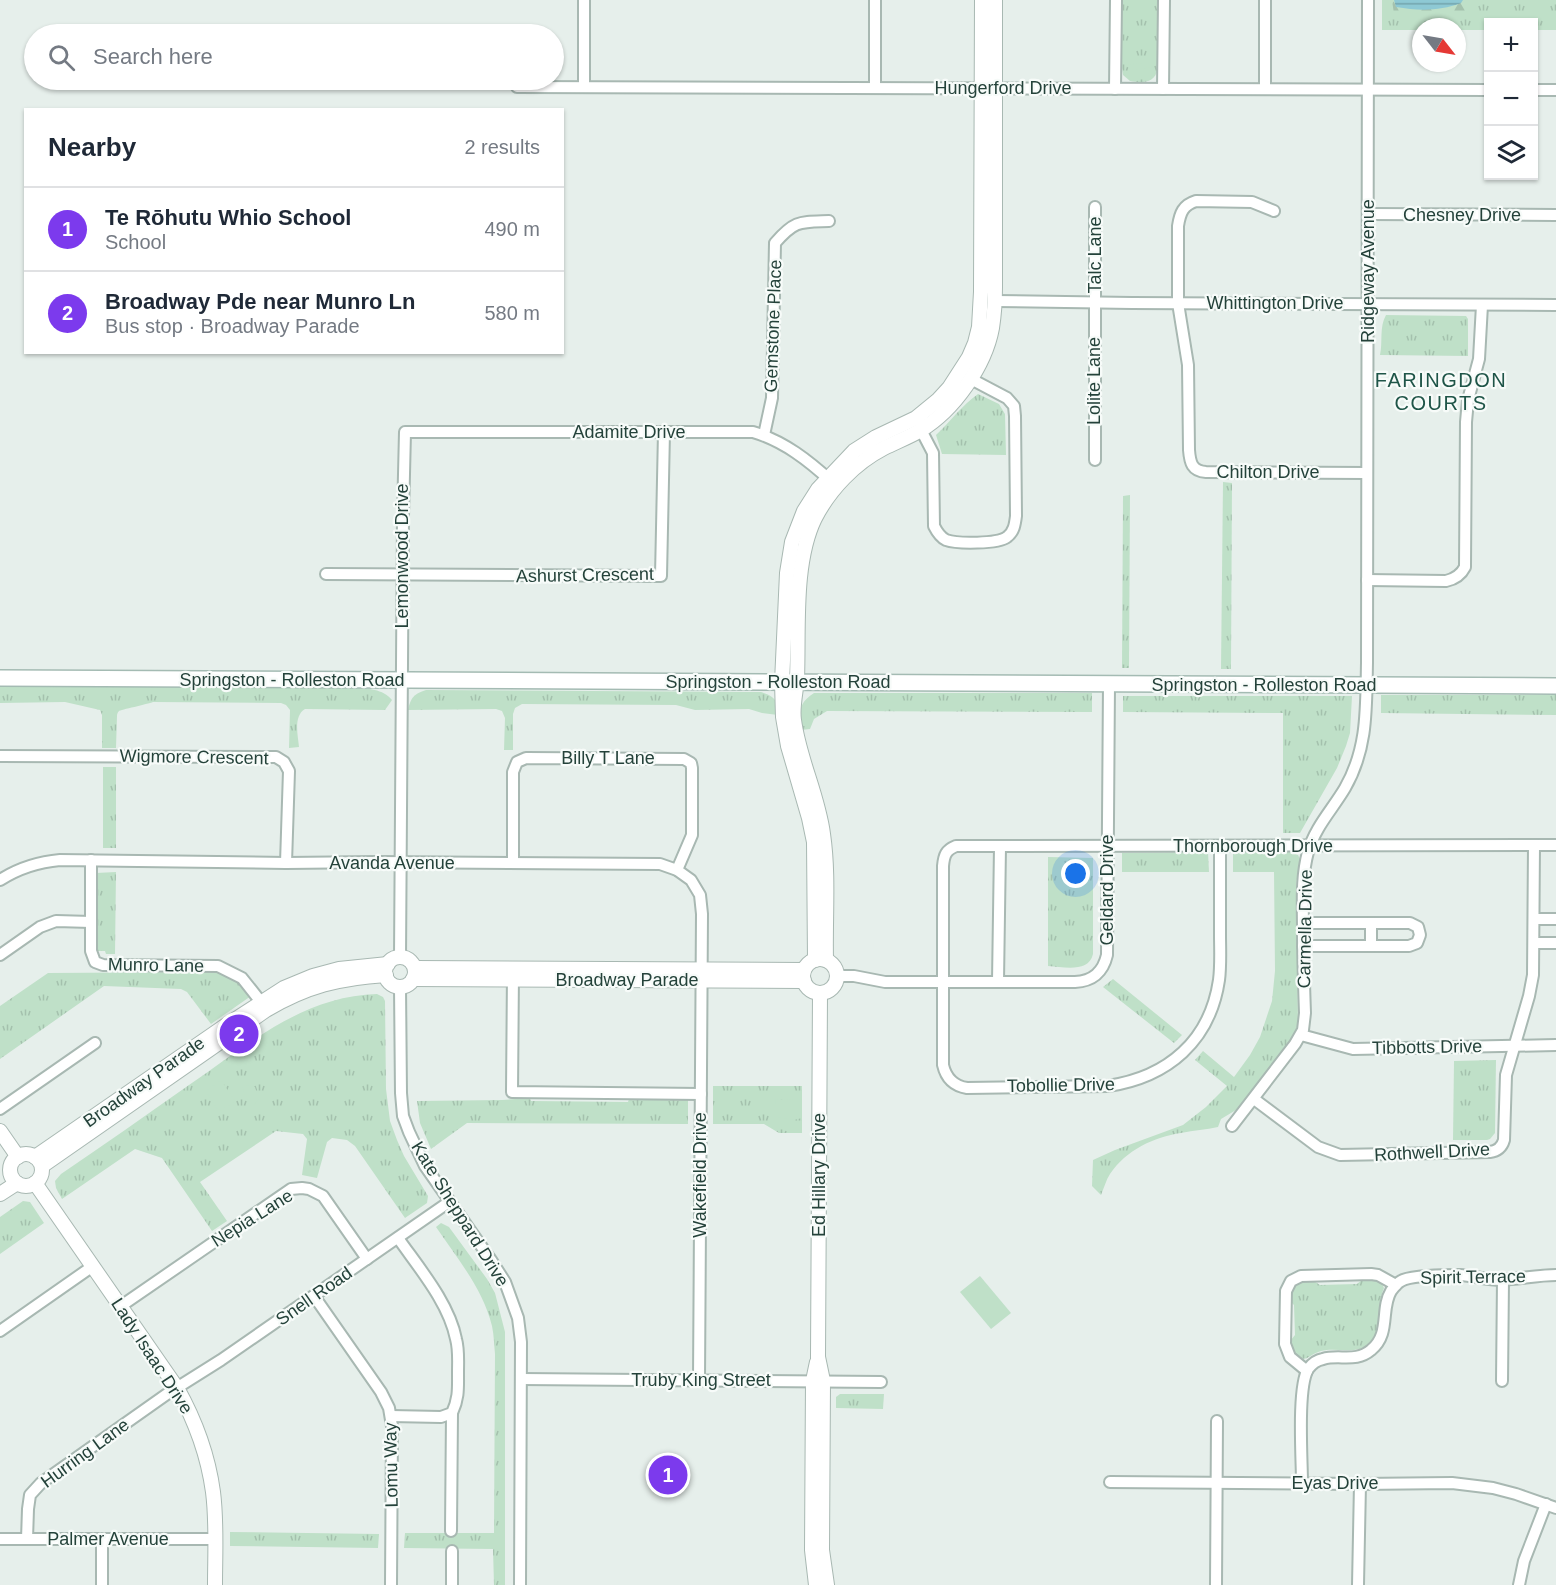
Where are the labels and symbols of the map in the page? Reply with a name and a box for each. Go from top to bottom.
north arrow [1412,18,1466,72]
street label: Hungerford Drive [934,78,1072,98]
street label: Ridgeway Avenue [1358,199,1378,343]
street label: Chesney Drive [1403,205,1521,225]
street label: Talc Lane [1085,216,1105,294]
street label: Gemstone Place [761,259,785,393]
street label: Whittington Drive [1206,293,1344,313]
street label: Lolite Lane [1084,337,1104,425]
district label: FARINGDON COURTS [1375,369,1507,414]
street label: Adamite Drive [572,422,686,442]
street label: Chilton Drive [1216,462,1320,482]
street label: Lemonwood Drive [392,483,412,629]
street label: Ashurst Crescent [516,564,654,586]
street label: Springston - Rolleston Road [179,670,405,690]
street label: Springston - Rolleston Road [665,672,891,692]
street label: Springston - Rolleston Road [1151,675,1377,695]
street label: Wigmore Crescent [119,746,269,768]
street label: Billy T Lane [561,748,655,768]
street label: Geldard Drive [1097,834,1117,946]
street label: Thornborough Drive [1173,836,1333,856]
street label: Avanda Avenue [329,853,455,873]
your location [1061,859,1090,888]
street label: Carmella Drive [1294,869,1316,989]
street label: Munro Lane [108,954,204,976]
street label: Broadway Parade [555,970,699,990]
pin: 2 [220,1012,258,1056]
street label: Broadway Parade [80,1033,208,1131]
street label: Tibbotts Drive [1372,1036,1482,1058]
street label: Tobollie Drive [1007,1074,1115,1096]
street label: Wakefield Drive [690,1112,710,1238]
street label: Ed Hillary Drive [809,1113,829,1237]
street label: Kate Sheppard Drive [407,1138,513,1290]
street label: Rothwell Drive [1374,1139,1490,1165]
street label: Nepia Lane [208,1185,296,1251]
street label: Snell Road [272,1263,356,1329]
street label: Spirit Terrace [1420,1266,1526,1288]
street label: Lady Isaac Drive [107,1294,197,1418]
street label: Truby King Street [631,1370,771,1390]
street label: Hurring Lane [37,1414,133,1492]
street label: Lomu Way [380,1422,402,1508]
pin: 1 [648,1452,688,1498]
street label: Eyas Drive [1291,1473,1379,1493]
street label: Palmer Avenue [47,1529,169,1549]

